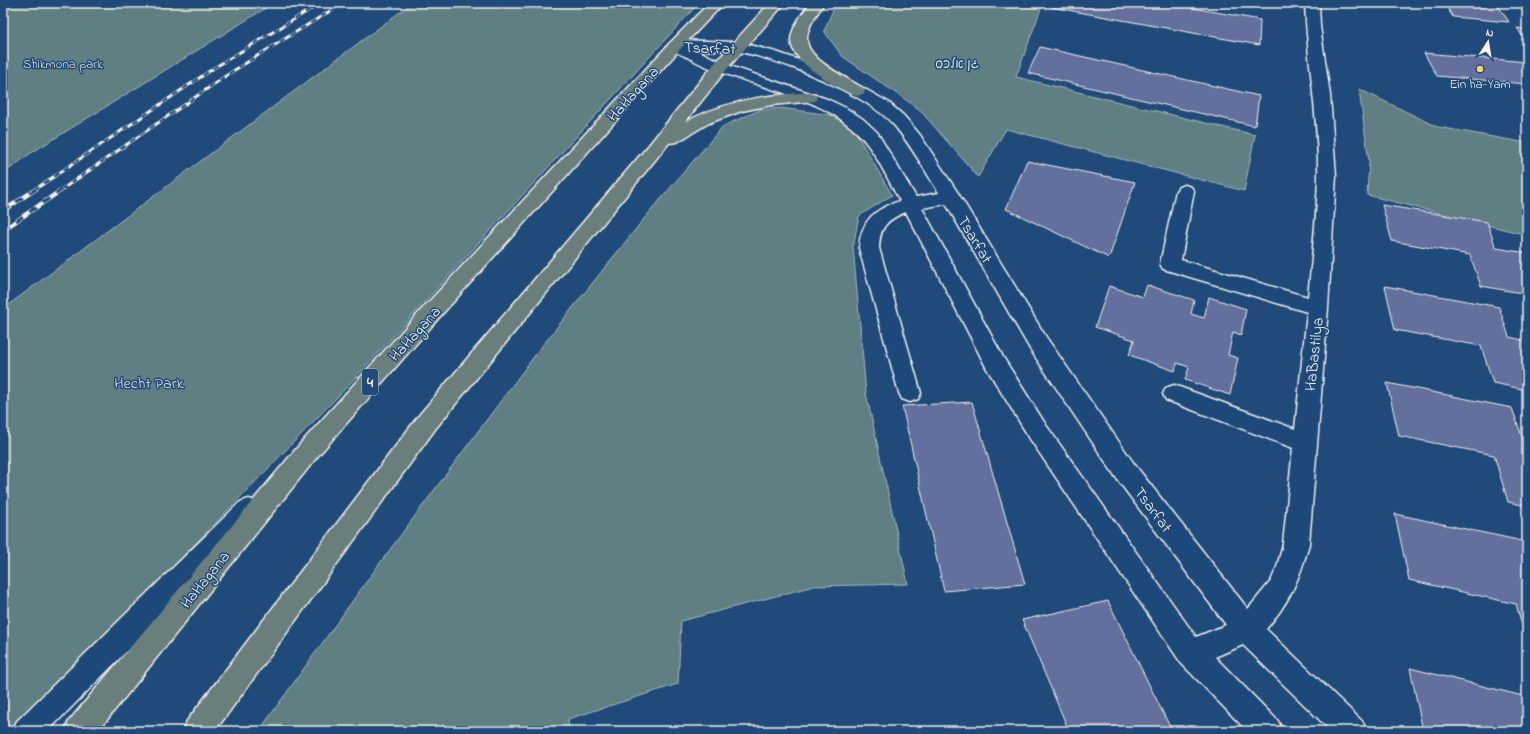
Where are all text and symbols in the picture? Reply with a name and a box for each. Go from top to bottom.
north arrow [1468,22,1508,62]
text: N [1485,25,1495,42]
street label: Tsarfat [684,36,737,62]
park label: Shikmona park [23,55,103,74]
park label: גן אלכס [935,55,979,74]
street label: HaHagana [602,61,665,128]
marker: Ein ha-Yam [1475,64,1485,74]
place label: Ein ha-Yam [1449,75,1511,94]
street label: Tsarfat [951,212,998,269]
street label: HaHagana [384,301,447,368]
street label: HaBastilya [1299,316,1331,392]
road number: 4 [362,369,378,395]
park label: Hecht Park [114,372,185,396]
street label: Tsarfat [1127,482,1178,539]
street label: HaHagana [175,546,236,614]

